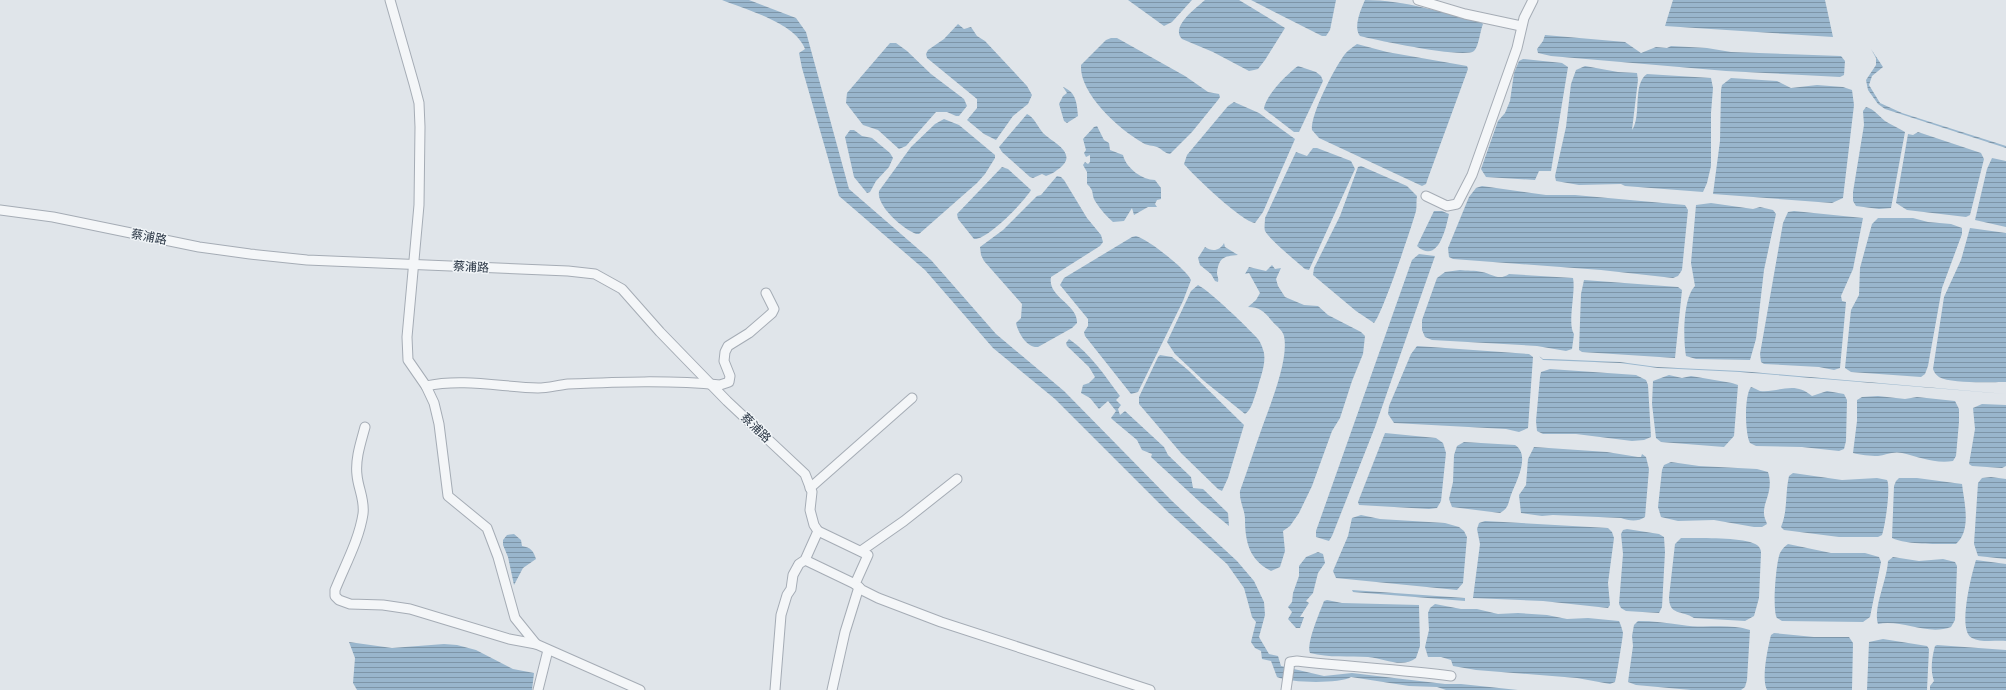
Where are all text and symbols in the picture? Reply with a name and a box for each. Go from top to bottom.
street label: 蔡浦路 [130,227,168,246]
street label: 蔡浦路 [453,259,489,274]
street label: 蔡浦路 [739,410,774,445]

